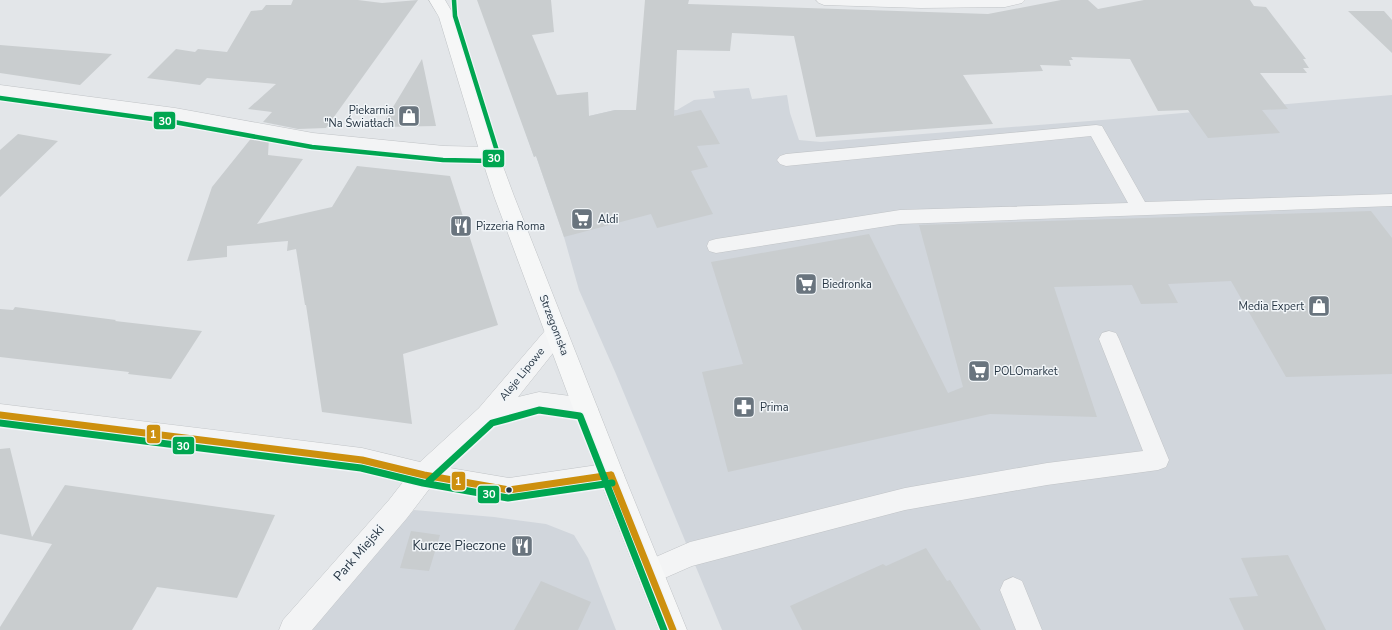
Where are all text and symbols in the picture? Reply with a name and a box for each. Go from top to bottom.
place label: Piekarnia "Na Światłach [324,103,394,131]
shop icon: Piekarnia "Na Światłach [396,103,422,129]
line badge: 30 [153,111,176,130]
text: 30 [158,114,172,129]
line badge: 30 [482,149,505,168]
text: 30 [487,151,501,166]
supermarket icon: Aldi [569,206,595,232]
place label: Aldi [598,212,618,227]
restaurant icon: Pizzeria Roma [448,213,474,239]
place label: Pizzeria Roma [476,219,545,234]
supermarket icon: Biedronka [793,271,819,297]
place label: Biedronka [822,277,872,292]
street label: Strzegomska [536,292,573,358]
shop icon: Media Expert [1306,293,1332,319]
place label: Media Expert [1239,299,1304,314]
street label: Aleje Lipowe [496,344,548,404]
supermarket icon: POLOmarket [966,358,992,384]
place label: POLOmarket [994,364,1058,379]
pharmacy icon: Prima [731,394,757,420]
place label: Prima [760,400,789,415]
line badge: 1 [146,424,161,444]
text: 1 [150,427,156,442]
line badge: 30 [172,436,195,455]
text: 30 [176,439,190,454]
line badge: 1 [451,471,466,491]
text: 1 [455,474,461,489]
line badge: 30 [477,485,500,504]
unlabelled marker [504,485,514,495]
text: 30 [482,487,496,502]
street label: Park Miejski [330,521,388,585]
restaurant icon: Kurcze Pieczone [509,533,535,559]
place label: Kurcze Pieczone [412,537,506,555]

